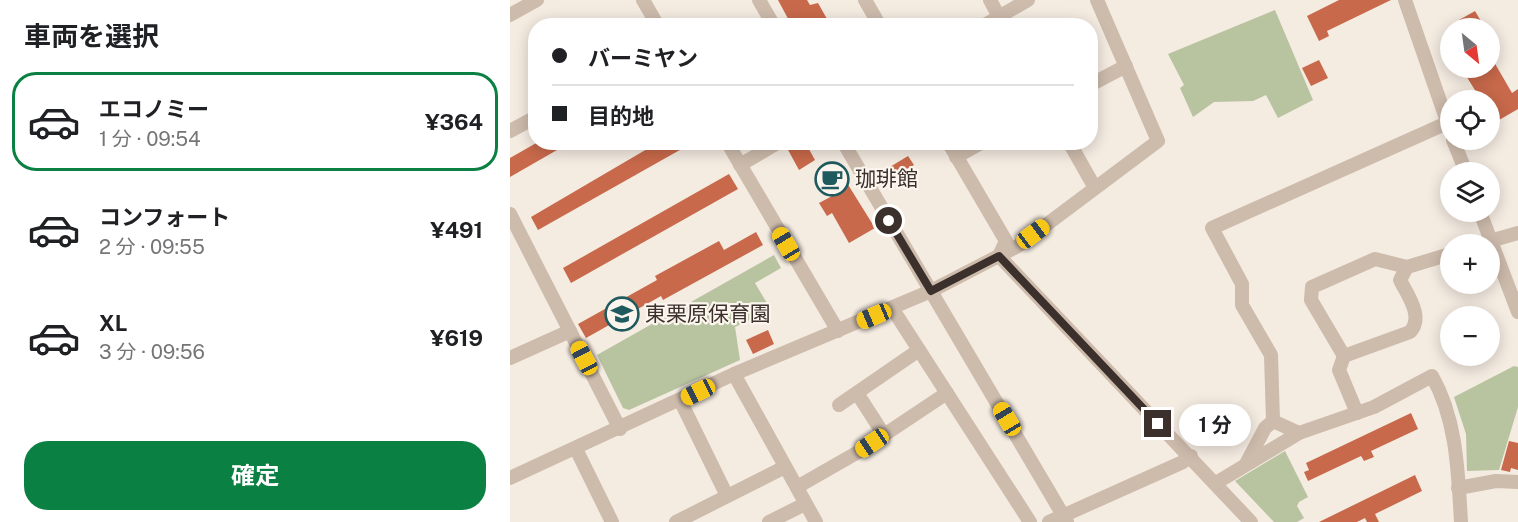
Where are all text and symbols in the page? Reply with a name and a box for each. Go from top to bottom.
north arrow [1440,18,1500,78]
map controls [1440,18,1500,366]
text: 車両を選択 [24,20,159,52]
text: バーミヤン [588,45,698,71]
button: locate [1440,90,1500,150]
icon: car [27,95,81,149]
text: エコノミー [99,96,209,122]
text: 目的地 [588,103,654,129]
text: ¥364 [425,109,483,135]
text: 1 分 · 09:54 [99,127,201,151]
cafe icon: 珈琲館 [814,161,850,197]
button: layers [1440,162,1500,222]
place label: 珈琲館 [855,166,918,191]
icon: car [27,203,81,257]
text: コンフォート [99,204,230,230]
route start [875,207,902,234]
car [1013,216,1053,252]
text: ¥491 [430,217,483,243]
car [769,224,803,264]
button: + [1440,234,1500,294]
text: 2 分 · 09:55 [99,235,205,259]
school or university icon: 東栗原保育園 [604,296,640,332]
place label: 東栗原保育園 [645,301,771,326]
car [854,301,894,331]
button: − [1440,306,1500,366]
text: XL [99,310,127,336]
icon: car [27,311,81,365]
text: ¥619 [430,325,483,351]
car [568,338,600,378]
text: 3 分 · 09:56 [99,340,205,364]
car [678,376,718,408]
car [990,399,1024,439]
callout: 1 分 [1179,403,1251,445]
route end [1144,410,1171,437]
text: 1 分 [1198,413,1232,437]
car [852,425,892,461]
button: 確定 [24,441,486,510]

